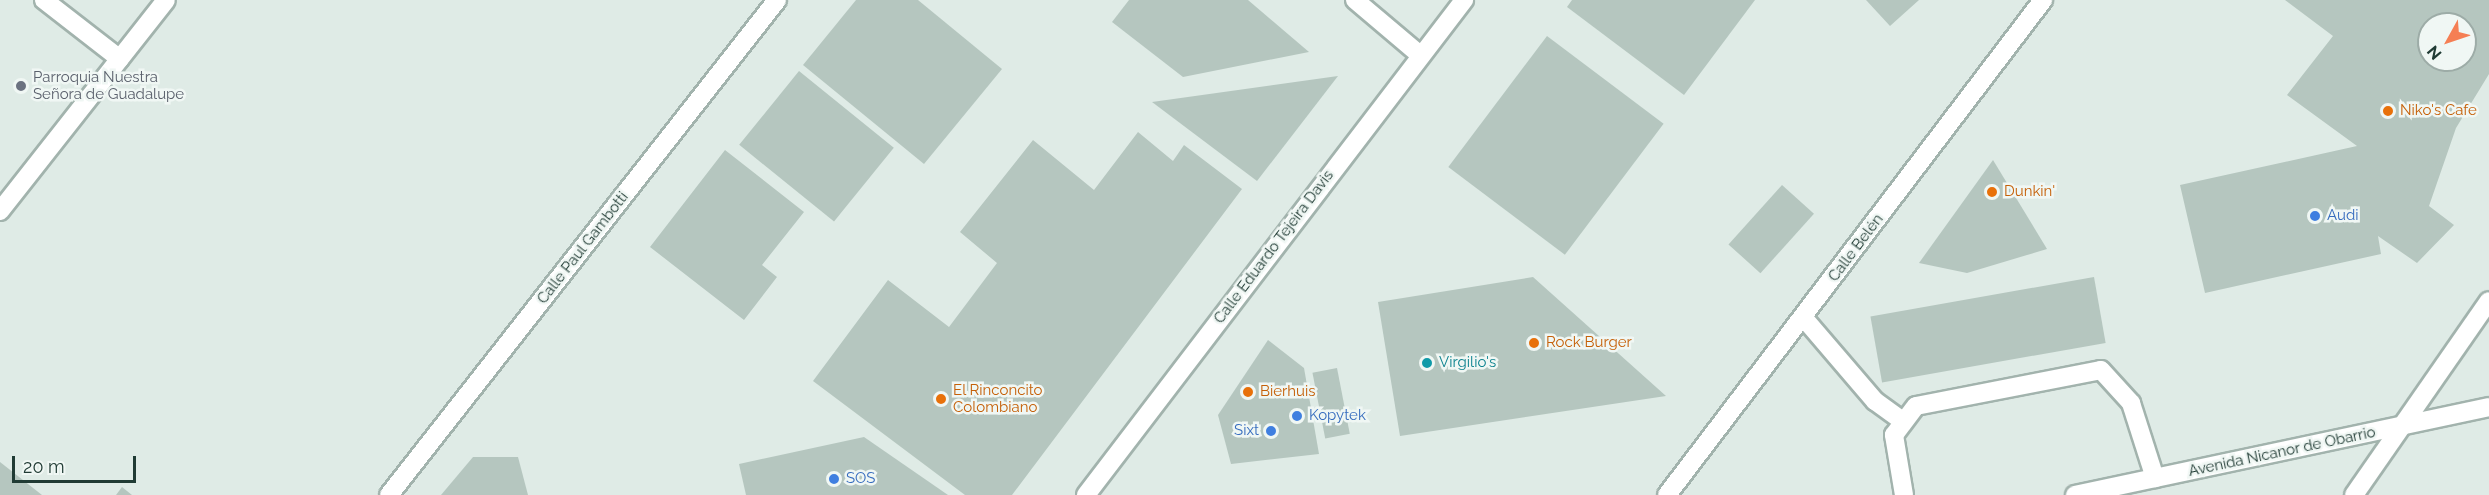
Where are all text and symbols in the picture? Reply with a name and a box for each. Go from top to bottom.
north arrow [2417,12,2477,72]
text: N [2423,42,2446,63]
place label: Parroquia Nuestra Señora de Guadalupe [33,68,184,103]
marker: Parroquia Nuestra Señora de Guadalupe [14,79,28,93]
place label: Niko's Cafe [2400,102,2477,120]
marker: Niko's Cafe [2381,104,2395,118]
street label: Calle Eduardo Tejeira Davis [1210,167,1338,327]
place label: Dunkin' [2004,183,2055,201]
marker: Dunkin' [1985,185,1999,199]
street label: Calle Paul Gambotti [534,188,632,308]
place label: Audi [2327,207,2358,225]
marker: Audi [2308,209,2322,223]
street label: Calle Belén [1825,211,1887,285]
place label: Rock Burger [1546,334,1632,352]
marker: Rock Burger [1527,336,1541,350]
place label: Virgilio's [1439,354,1496,372]
marker: Virgilio's [1420,356,1434,370]
place label: El Rinconcito Colombiano [953,381,1043,416]
place label: Bierhuis [1260,383,1315,401]
marker: Bierhuis [1241,385,1255,399]
marker: El Rinconcito Colombiano [934,392,948,406]
place label: Kopytek [1309,407,1366,425]
marker: Kopytek [1290,409,1304,423]
place label: Sixt [1234,422,1259,440]
street label: Avenida Nicanor de Obarrio [2187,423,2377,481]
marker: Sixt [1264,424,1278,438]
scale bar [15,444,140,482]
text: 20 m [23,456,65,477]
place label: SOS [846,470,875,488]
marker: SOS [827,472,841,486]

